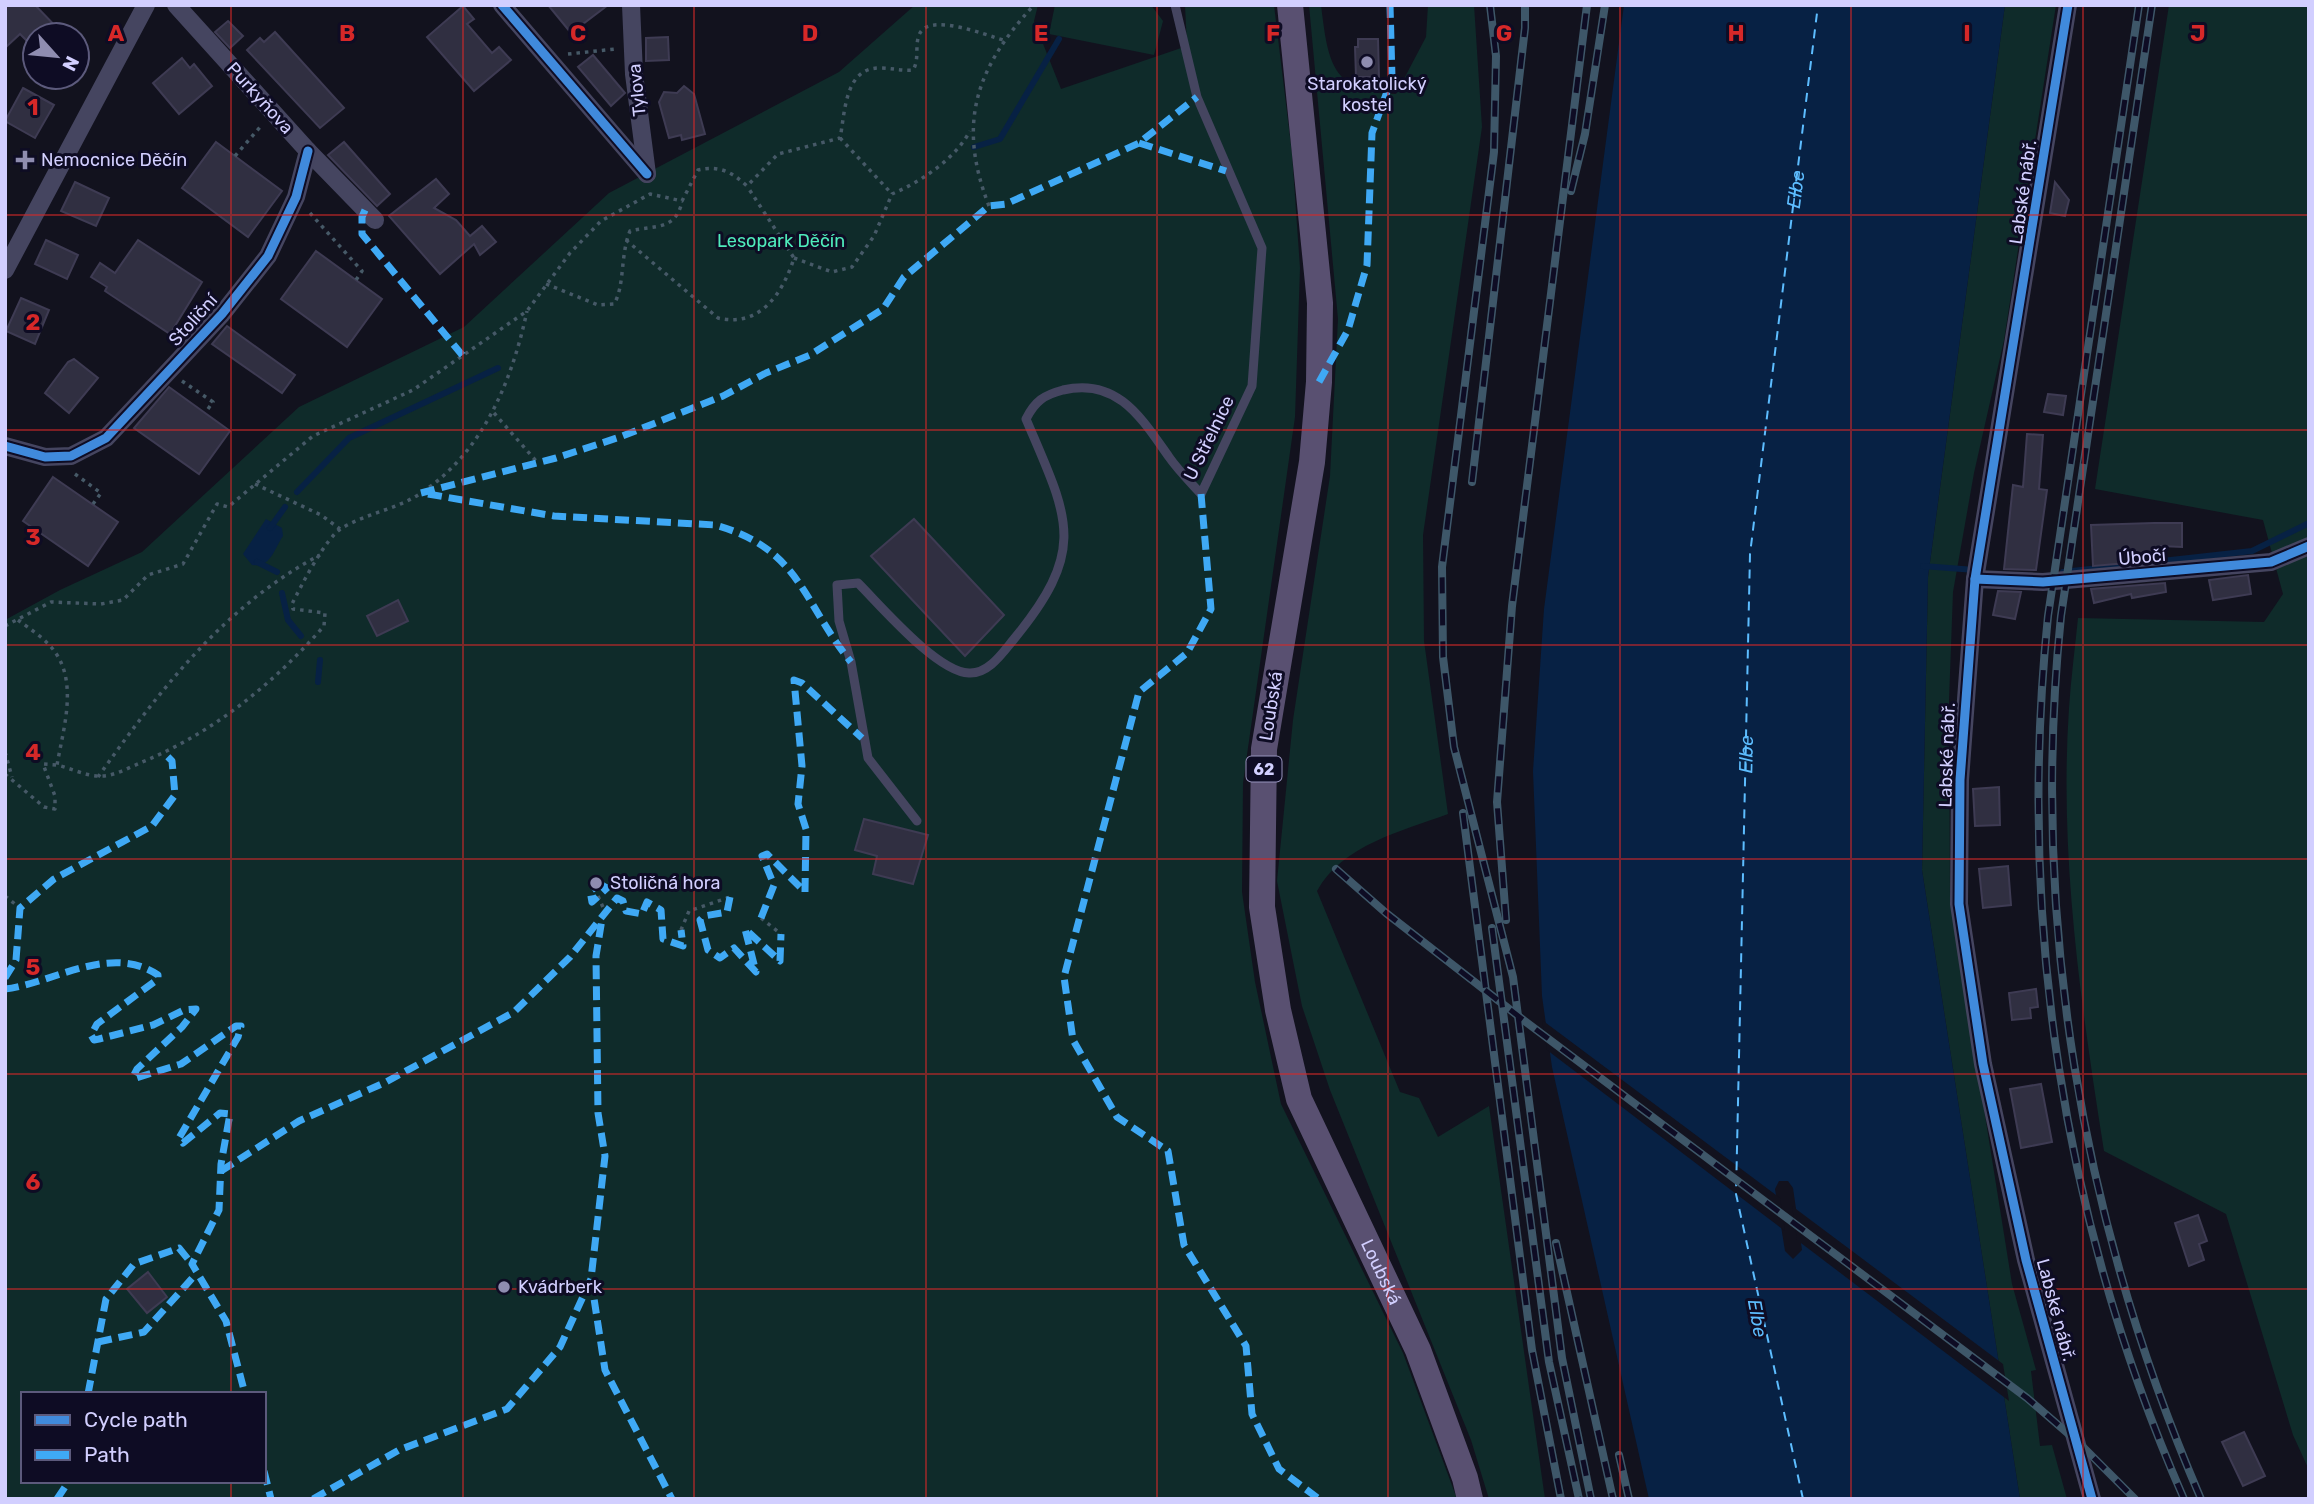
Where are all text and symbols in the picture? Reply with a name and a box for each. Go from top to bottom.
text: A [108,19,125,47]
text: B [339,19,355,47]
text: C [570,19,586,47]
text: D [802,19,818,47]
text: E [1034,19,1048,47]
text: F [1266,19,1280,47]
text: G [1496,19,1512,47]
text: H [1727,19,1745,47]
text: I [1963,19,1971,47]
text: J [2190,19,2206,47]
north arrow [21,21,91,91]
text: N [57,52,84,75]
marker: Starokatolický kostel [1359,54,1375,70]
street label: Purkyňova [222,58,298,138]
street label: Tylova [623,63,651,117]
place label: Starokatolický kostel [1307,73,1427,116]
text: 1 [27,93,39,121]
street label: Labské nábř. [2005,138,2041,246]
place label: Nemocnice Děčín [41,149,187,171]
marker: Nemocnice Děčín [15,150,35,170]
water label: Elbe [1782,169,1809,210]
park label: Lesopark Děčín [717,230,845,252]
street label: Stoliční [164,288,223,351]
text: 2 [26,308,40,336]
street label: U Střelnice [1179,392,1239,484]
text: 3 [25,523,41,551]
street label: Úbočí [2117,544,2168,570]
street label: Loubská [1255,670,1287,742]
street label: Labské nábř. [1934,702,1960,808]
water label: Elbe [1734,735,1758,774]
text: 4 [25,738,41,766]
road number: 62 [1246,756,1282,782]
place label: Stoličná hora [610,872,720,894]
marker: Stoličná hora [588,875,604,891]
text: 5 [26,953,41,981]
text: 6 [26,1168,41,1196]
street label: Loubská [1356,1236,1406,1308]
street label: Labské nábř. [2032,1256,2080,1364]
place label: Kvádrberk [518,1276,603,1298]
marker: Kvádrberk [496,1279,512,1295]
water label: Elbe [1743,1297,1772,1339]
legend [21,1392,266,1483]
text: Cycle path [84,1407,188,1432]
text: Path [84,1442,130,1467]

